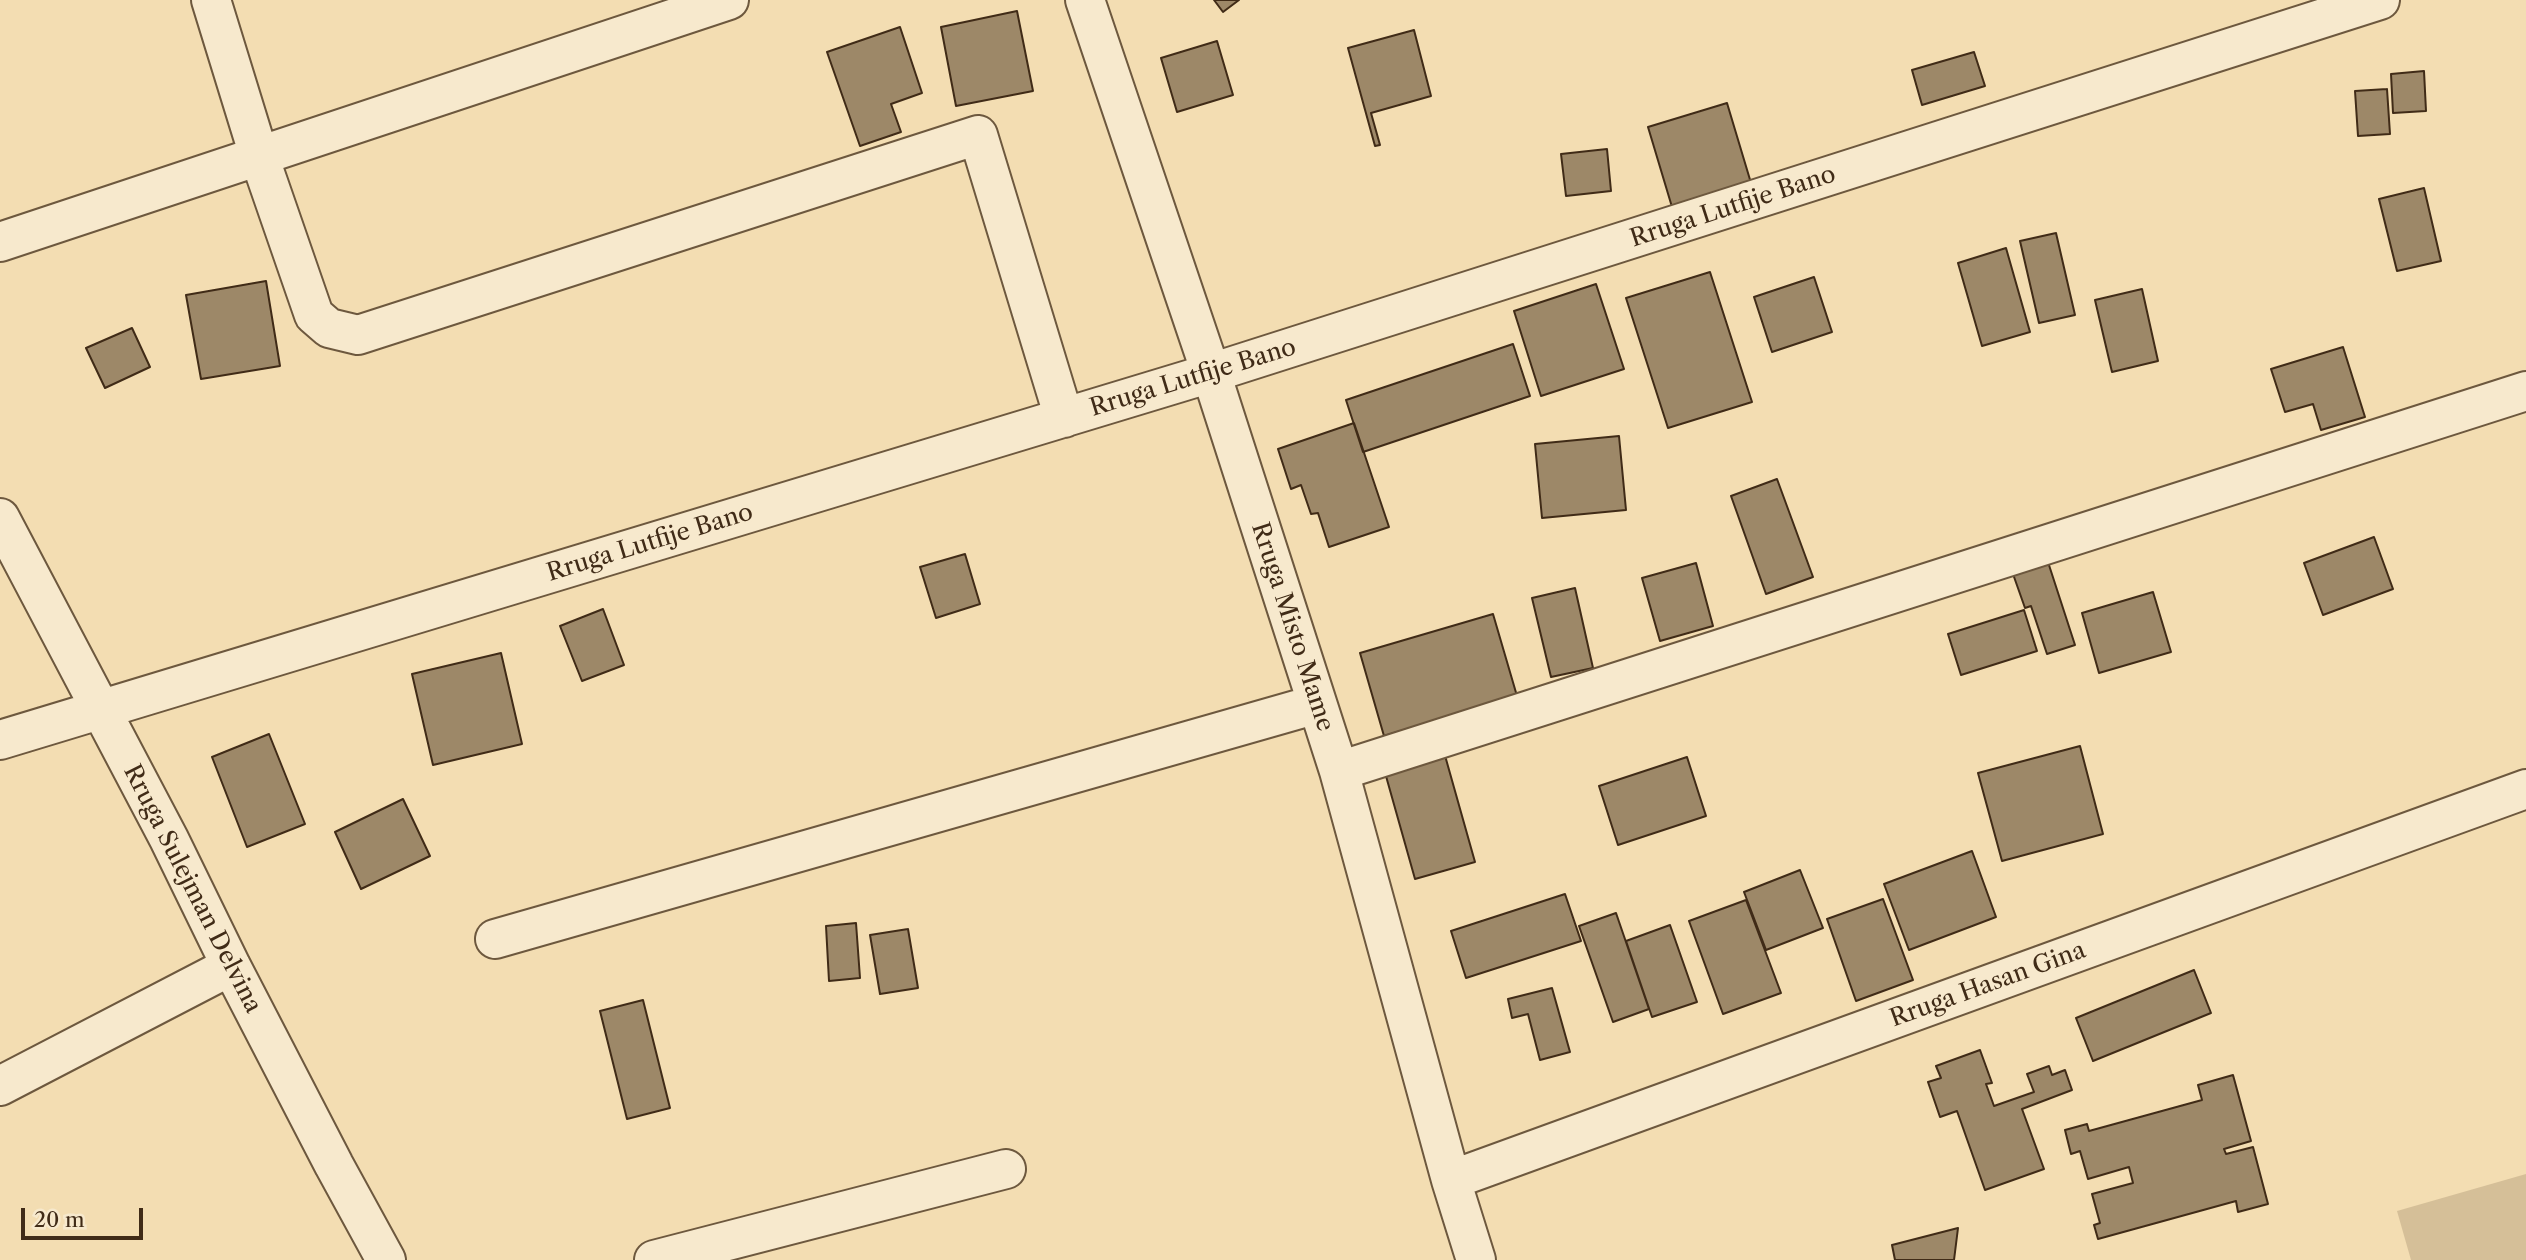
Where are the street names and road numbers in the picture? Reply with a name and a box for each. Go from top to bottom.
street label: Rruga Lutfije Bano [1627,160,1839,254]
street label: Rruga Lutfije Bano [1086,333,1300,423]
street label: Rruga Lutfije Bano [543,498,757,588]
street label: Rruga Misto Mame [1245,519,1339,735]
street label: Rruga Sulejman Delvina [117,760,267,1018]
street label: Rruga Hasan Gina [1886,936,2090,1034]

